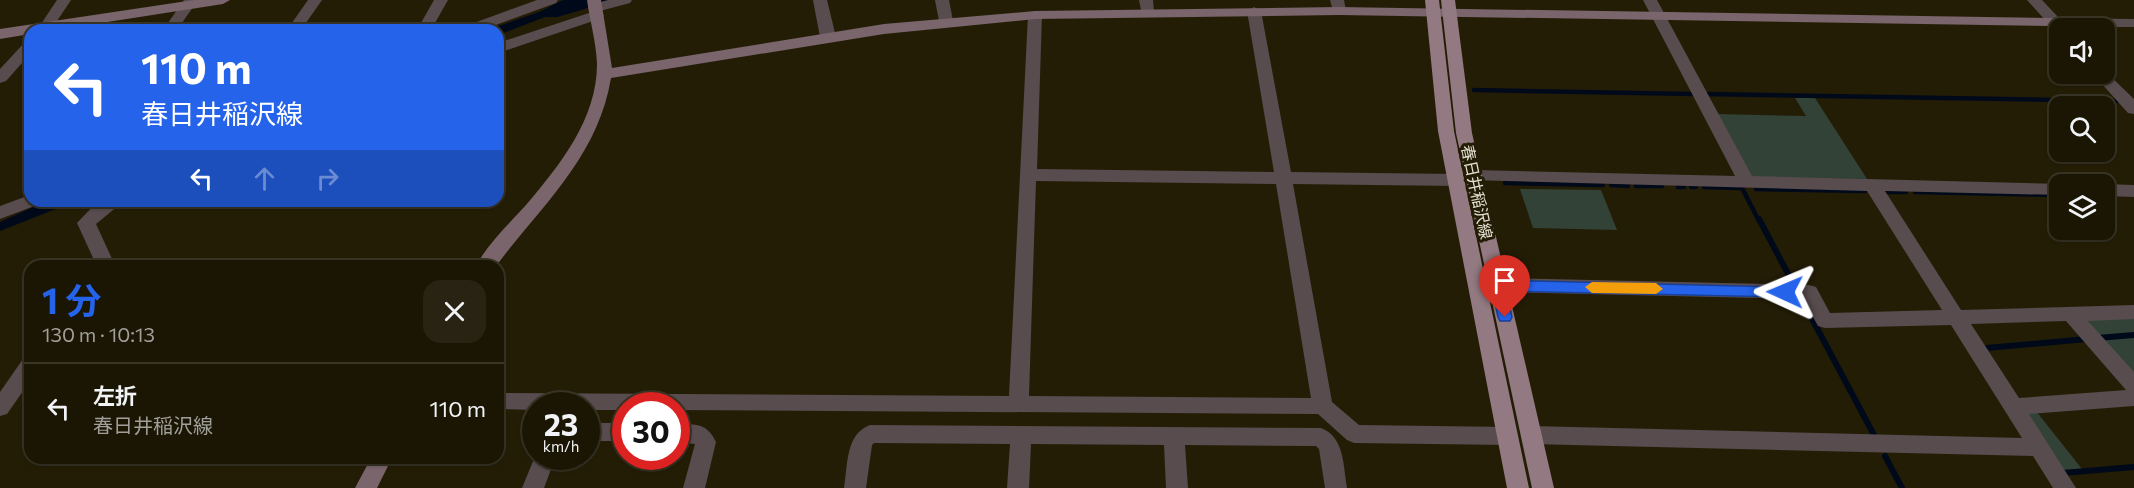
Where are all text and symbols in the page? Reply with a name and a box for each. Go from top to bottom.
map controls [2049,18,2115,240]
button: sound [2049,18,2115,84]
text: 110 m [141,41,252,93]
icon: left [42,48,120,126]
button: search [2049,96,2115,162]
text: 春日井稲沢線 [141,97,303,130]
street label: 春日井稲沢線 [1458,143,1497,241]
icon: left [185,162,218,195]
icon: ahead [248,162,281,195]
icon: right [311,162,344,195]
button: layers [2049,174,2115,240]
pin [1479,255,1530,317]
position arrow [1753,260,1817,324]
icon: arrive [1488,264,1521,297]
text: 1 分 [42,277,101,321]
button: close [423,280,486,343]
text: 130 m · 10:13 [42,322,155,346]
text: 左折 [93,382,137,409]
icon: left [42,392,75,425]
speed limit sign: 30 [612,392,690,470]
text: 110 m [429,395,486,422]
text: 23 [544,405,578,442]
text: 春日井稲沢線 [93,413,213,437]
text: km/h [543,437,579,455]

